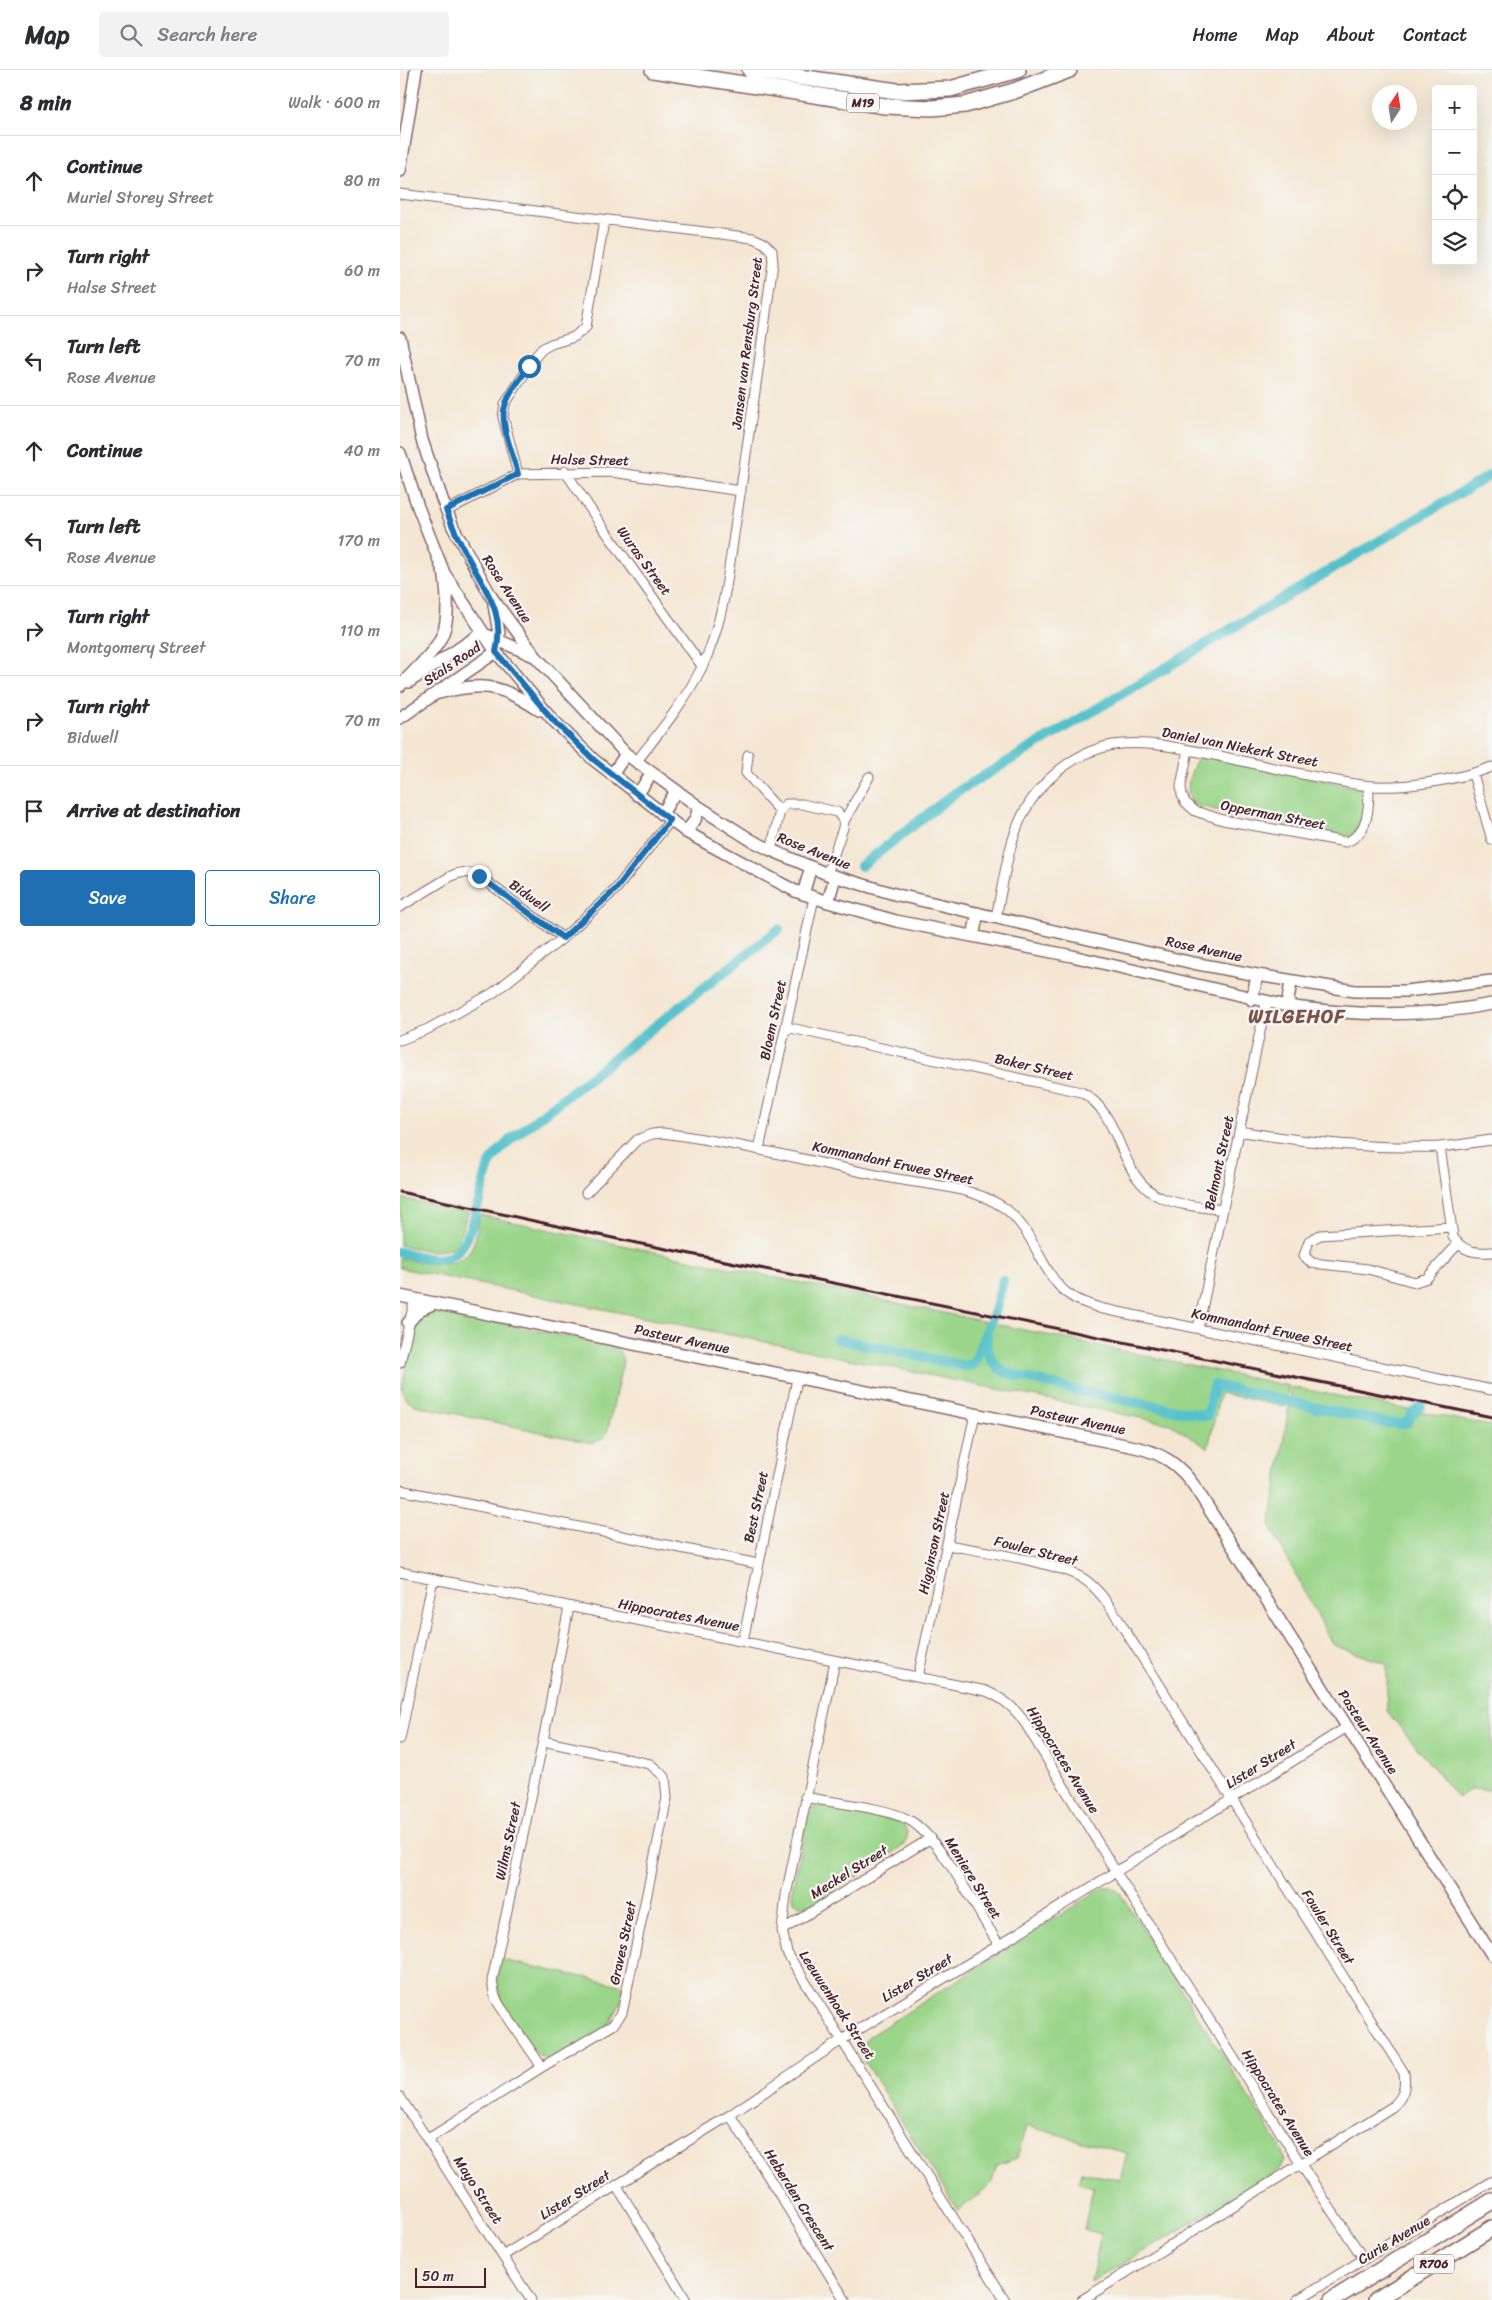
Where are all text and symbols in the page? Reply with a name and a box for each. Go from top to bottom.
search box [99,12,449,57]
text: Map [25,14,69,56]
text: Search here [157,18,257,51]
text: Home [1193,19,1238,51]
text: Map [1266,19,1299,51]
text: About [1327,19,1375,51]
text: Contact [1403,19,1467,51]
icon: search [117,21,145,49]
text: 8 min [20,84,71,122]
north arrow [1372,85,1417,130]
map controls [1432,85,1477,265]
button: + [1432,85,1477,130]
text: Walk · 600 m [288,88,380,117]
road number: M19 [847,93,879,112]
button: − [1432,130,1477,175]
text: Continue [67,150,143,183]
text: 80 m [344,166,380,195]
icon: ahead [20,167,48,195]
button: locate [1432,175,1477,220]
text: Muriel Storey Street [67,183,214,212]
button: layers [1432,220,1477,265]
text: Turn right [67,240,149,273]
text: 60 m [344,256,380,285]
street label: Jansen van Rensburg Street [724,256,770,431]
icon: right [20,257,48,285]
text: Halse Street [67,273,157,302]
text: Turn left [67,330,140,363]
text: 70 m [344,346,380,375]
icon: left [20,347,48,375]
route start [518,355,541,378]
text: Rose Avenue [67,363,156,392]
text: Continue [67,434,143,467]
text: 40 m [343,436,380,465]
icon: ahead [20,437,48,465]
street label: Halse Street [551,447,629,473]
text: Turn left [67,510,140,543]
street label: Wuras Street [610,521,678,601]
text: 170 m [337,526,380,555]
icon: left [20,527,48,555]
text: Rose Avenue [67,543,156,572]
street label: Rose Avenue [475,550,539,628]
text: Turn right [67,600,149,633]
text: 110 m [340,616,380,645]
icon: right [20,617,48,645]
text: Montgomery Street [67,633,205,662]
street label: Stals Road [418,634,487,693]
text: Turn right [67,690,149,723]
text: 70 m [344,706,380,735]
icon: right [20,707,48,735]
street label: Daniel van Niekerk Street [1160,720,1320,774]
text: Bidwell [67,723,118,752]
street label: Opperman Street [1219,793,1327,837]
text: Arrive at destination [67,794,240,827]
icon: arrive [20,797,48,825]
street label: Rose Avenue [773,825,855,877]
route end [468,865,491,888]
button: Save [20,870,195,926]
button: Share [205,870,380,926]
street label: Bidwell [503,873,555,920]
street label: Rose Avenue [1163,929,1245,969]
street label: Bloem Street [752,977,794,1063]
district label: WILGEHOF [1248,1000,1346,1033]
street label: Baker Street [992,1046,1076,1088]
street label: Belmont Street [1197,1113,1241,1213]
street label: Kommandant Erwee Street [810,1134,976,1192]
street label: Kommandant Erwee Street [1189,1301,1355,1359]
street label: Pasteur Avenue [632,1317,732,1361]
street label: Pasteur Avenue [1028,1398,1128,1442]
street label: Best Street [736,1469,776,1545]
street label: Higginson Street [911,1489,957,1597]
street label: Fowler Street [992,1529,1082,1574]
street label: Hippocrates Avenue [616,1591,742,1639]
street label: Pasteur Avenue [1331,1685,1405,1780]
street label: Hippocrates Avenue [1020,1701,1106,1819]
street label: Lister Street [1221,1732,1303,1796]
street label: Wilms Street [488,1798,529,1882]
street label: Meniere Street [938,1832,1008,1924]
street label: Meckel Street [805,1837,894,1906]
street label: Fowler Street [1295,1884,1362,1971]
street label: Graves Street [602,1898,644,1987]
street label: Leeuwenhoek Street [792,1945,882,2065]
street label: Lister Street [876,1946,959,2009]
street label: Hippocrates Avenue [1235,2044,1321,2162]
street label: Heberden Crescent [757,2143,842,2258]
street label: Mayo Street [446,2151,510,2229]
street label: Lister Street [535,2163,617,2227]
street label: Curie Avenue [1353,2208,1435,2272]
road number: R706 [1414,2254,1454,2274]
text: 50 m [422,2264,454,2289]
scale bar [415,2265,486,2288]

